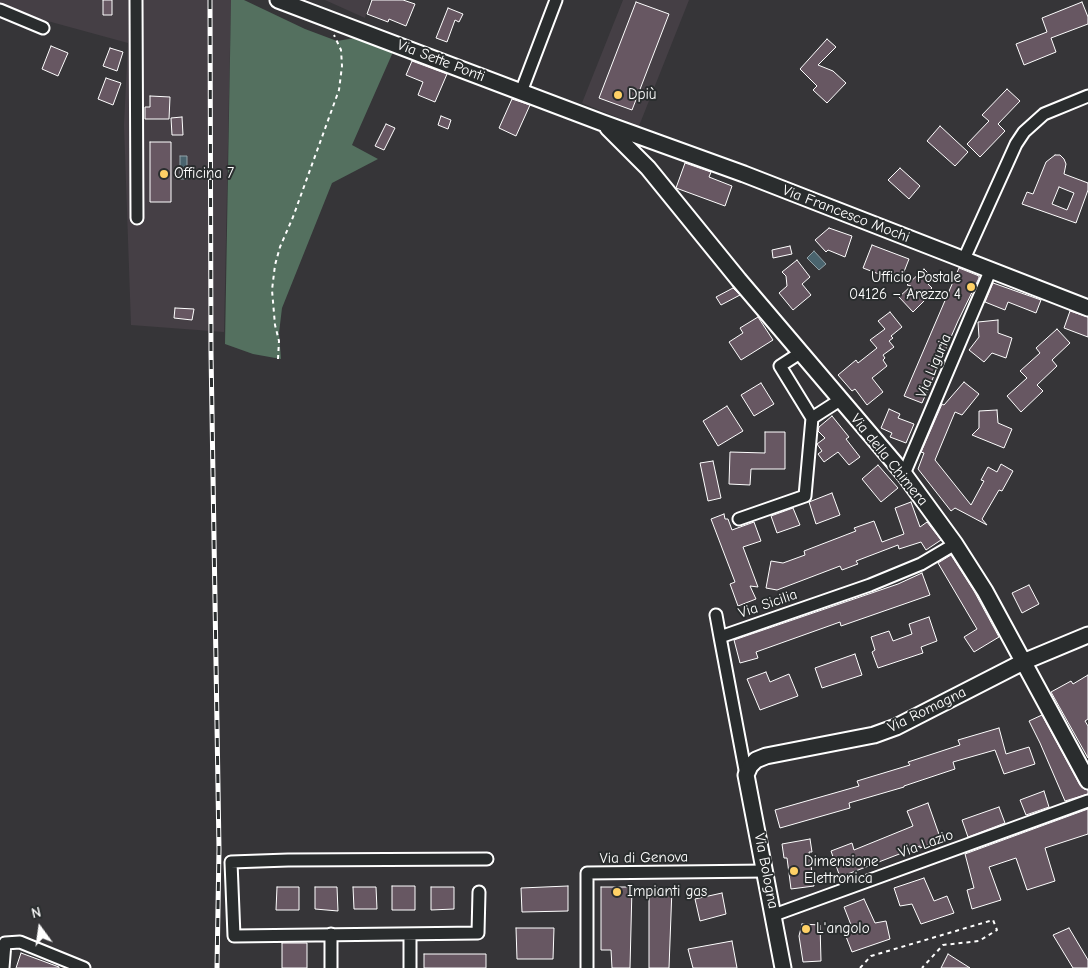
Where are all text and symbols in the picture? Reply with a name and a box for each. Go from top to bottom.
street label: Via Sette Ponti [395,36,487,86]
place label: Dpiù [628,86,656,104]
marker: Dpiù [612,89,624,101]
place label: Officina 7 [174,165,234,183]
marker: Officina 7 [158,168,170,180]
street label: Via Francesco Mochi [780,181,912,247]
place label: Ufficio Postale 04126 – Arezzo 4 [849,269,961,304]
marker: Ufficio Postale 04126 – Arezzo 4 [965,281,977,293]
street label: Via Liguria [912,331,956,401]
street label: Via della Chimera [846,410,932,510]
street label: Via Sicilia [736,586,800,622]
street label: Via Romagna [885,683,969,737]
street label: Via Lazio [896,826,956,862]
street label: Via Bologna [750,832,782,910]
street label: Via di Genova [600,848,688,868]
place label: Dimensione Elettronica [804,853,878,888]
marker: Dimensione Elettronica [788,865,800,877]
place label: Impianti gas [627,883,707,901]
marker: Impianti gas [611,886,623,898]
north arrow [15,903,65,953]
text: N [30,904,43,922]
place label: L'angolo [816,920,870,938]
marker: L'angolo [800,923,812,935]

